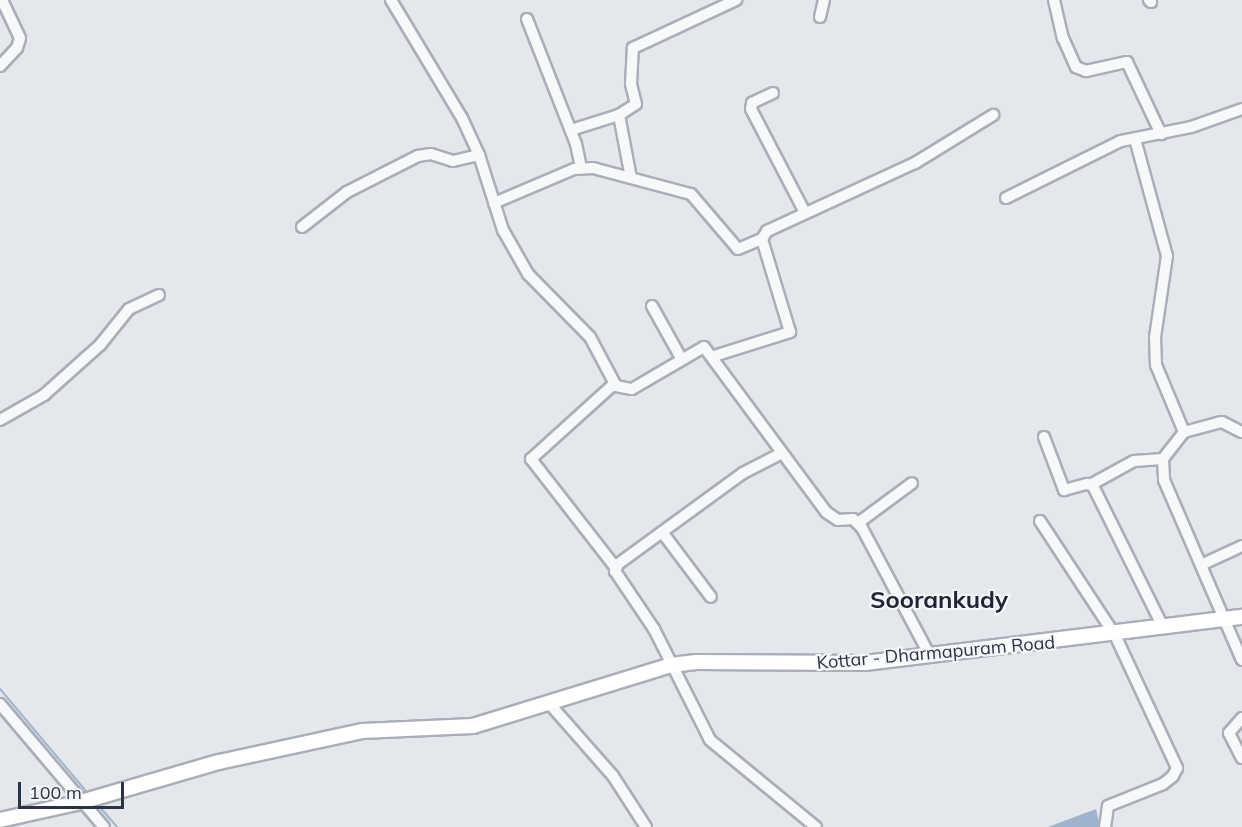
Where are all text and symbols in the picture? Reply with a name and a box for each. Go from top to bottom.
district label: Soorankudy [870,586,1008,614]
street label: Kottar - Dharmapuram Road [816,632,1056,674]
scale bar [21,770,128,808]
text: 100 m [29,781,82,804]

